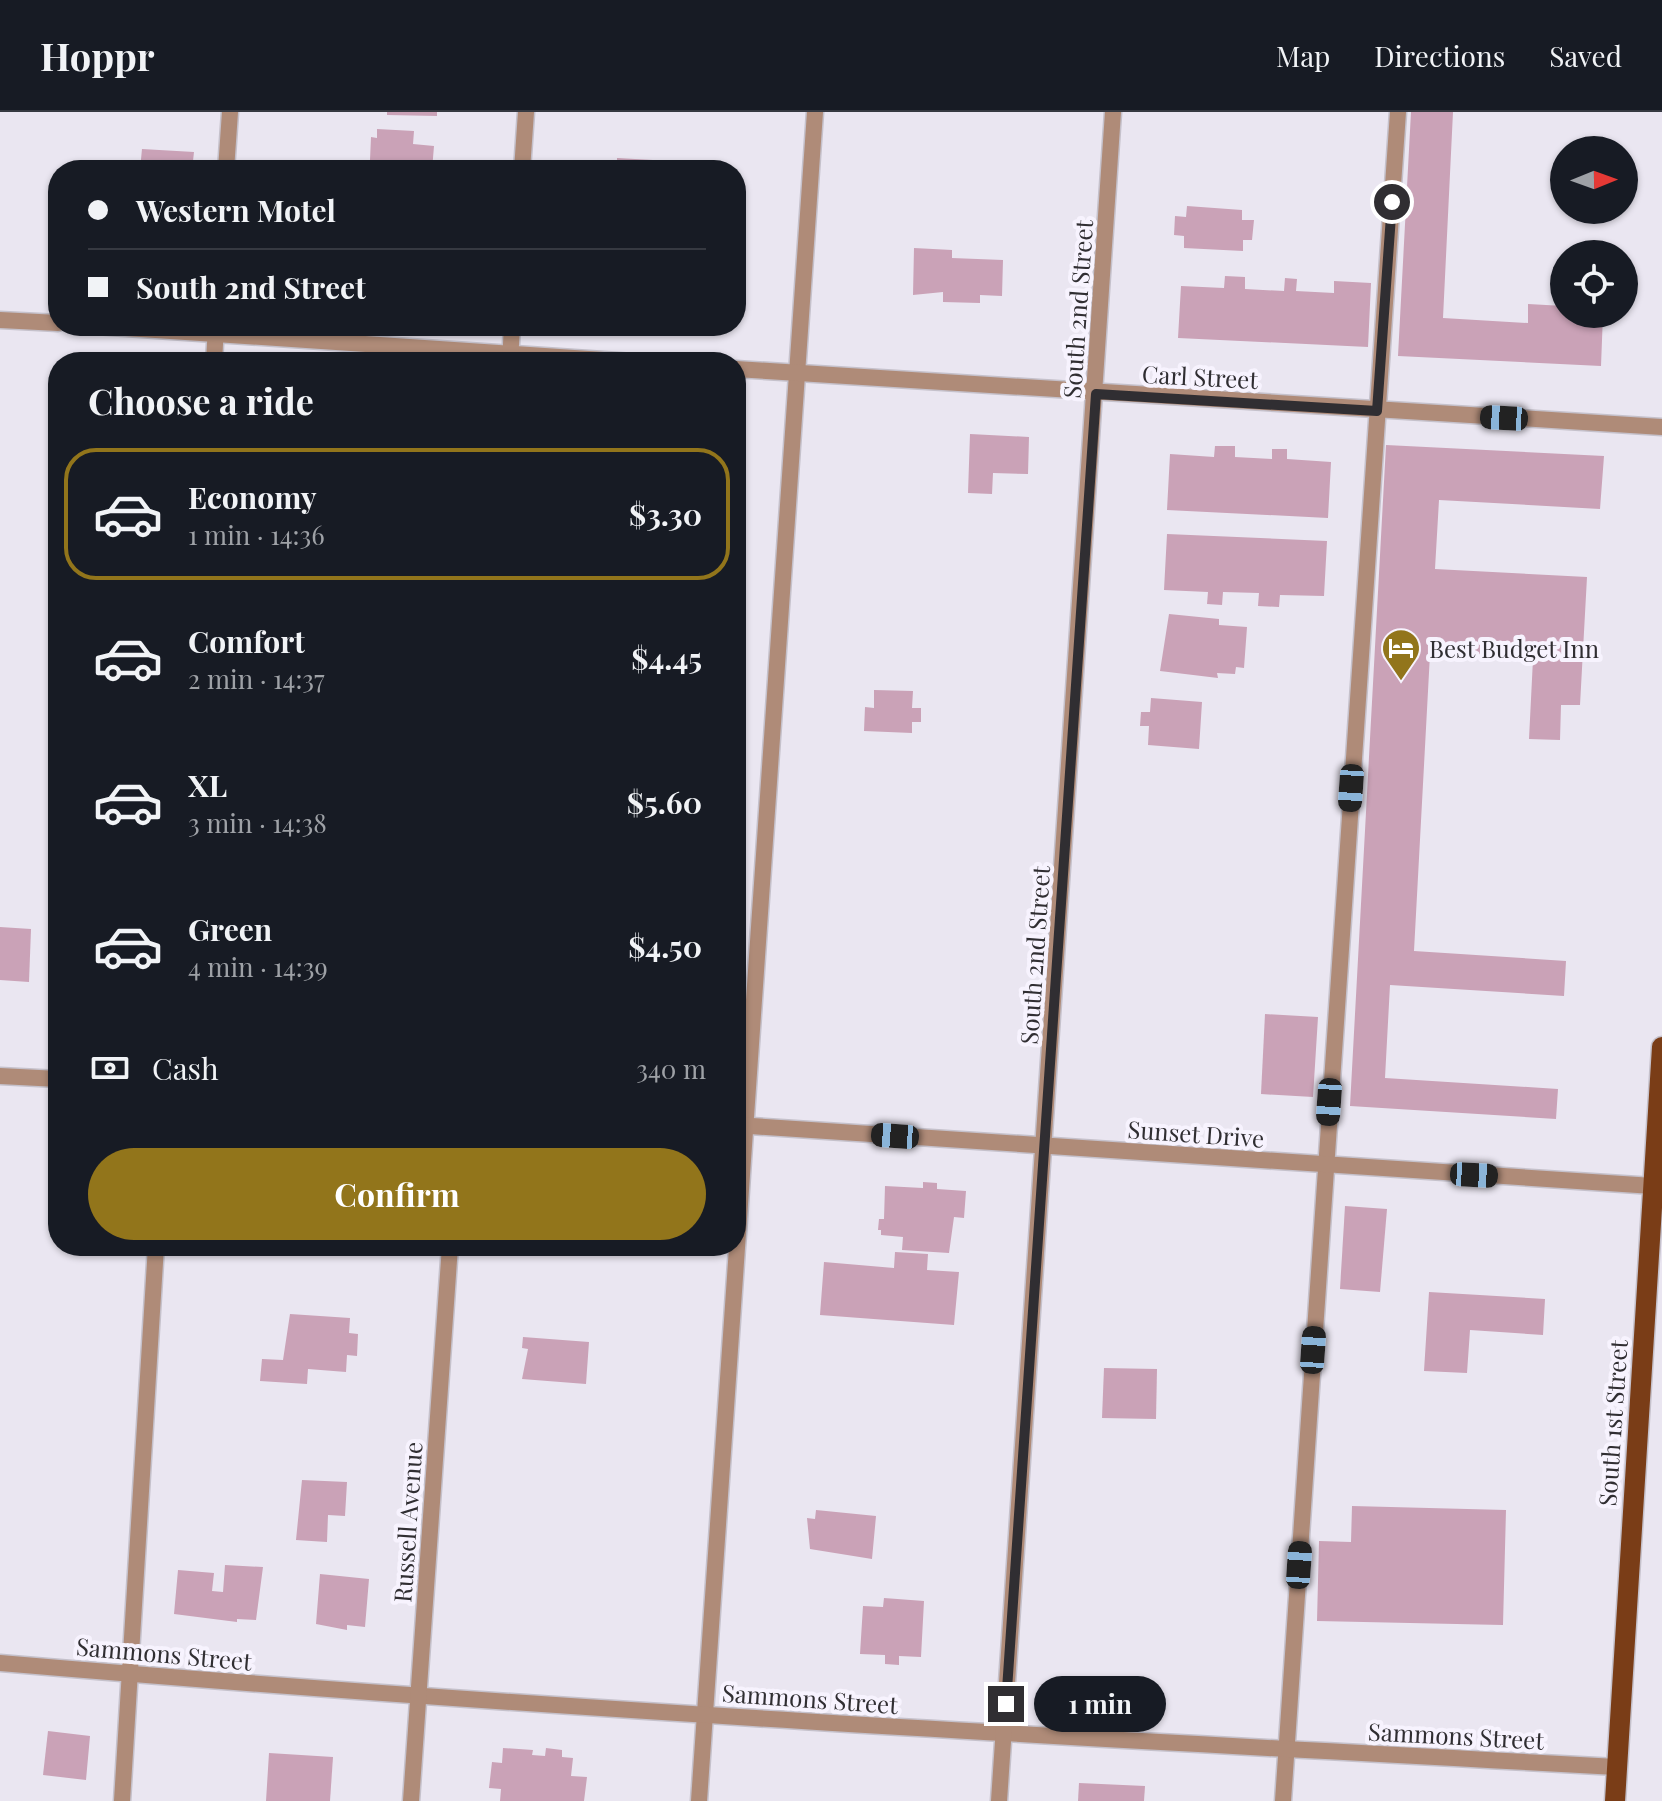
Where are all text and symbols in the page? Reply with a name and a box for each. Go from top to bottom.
text: Hoppr [40,30,155,81]
text: Map [1276,37,1330,74]
text: Directions [1374,37,1505,74]
text: Saved [1549,37,1622,74]
north arrow [1550,136,1638,224]
map controls [1550,136,1638,328]
route start [1374,184,1410,220]
text: Western Motel [136,190,336,230]
street label: South 2nd Street [1055,218,1099,399]
button: locate [1550,240,1638,328]
text: South 2nd Street [136,267,366,307]
street label: Carl Street [1141,357,1259,395]
text: Choose a ride [88,376,314,424]
car [1479,405,1529,431]
text: Economy [188,477,317,517]
icon: car [92,478,164,550]
text: $3.30 [629,494,702,534]
text: 1 min · 14:36 [188,517,325,552]
text: Comfort [188,621,305,661]
icon: car [92,622,164,694]
hotel icon: Best Budget Inn [1380,627,1422,682]
place label: Best Budget Inn [1429,632,1599,664]
text: $4.45 [631,638,702,678]
text: 2 min · 14:37 [188,661,325,696]
car [1337,763,1365,813]
text: XL [188,765,227,805]
icon: car [92,766,164,838]
text: $5.60 [627,782,702,822]
text: 3 min · 14:38 [188,805,327,840]
street label: South 2nd Street [1012,864,1056,1045]
text: Green [188,909,272,949]
icon: car [92,910,164,982]
text: $4.50 [628,926,702,966]
text: 4 min · 14:39 [188,949,328,984]
icon: cash [88,1046,132,1090]
text: Cash [152,1048,219,1088]
text: 340 m [636,1051,706,1086]
car [1315,1077,1343,1127]
street label: Sunset Drive [1127,1112,1265,1154]
car [870,1122,920,1150]
button: Confirm [88,1148,706,1240]
car [1449,1162,1499,1188]
car [1299,1325,1327,1375]
street label: South 1st Street [1590,1338,1634,1507]
street label: Russell Avenue [385,1440,429,1604]
car [1285,1540,1313,1590]
street label: Sammons Street [75,1629,254,1677]
street label: Sammons Street [721,1676,899,1720]
callout: 1 min [1034,1676,1166,1732]
route end [988,1686,1024,1722]
text: 1 min [1068,1686,1132,1721]
street label: Sammons Street [1367,1714,1545,1756]

